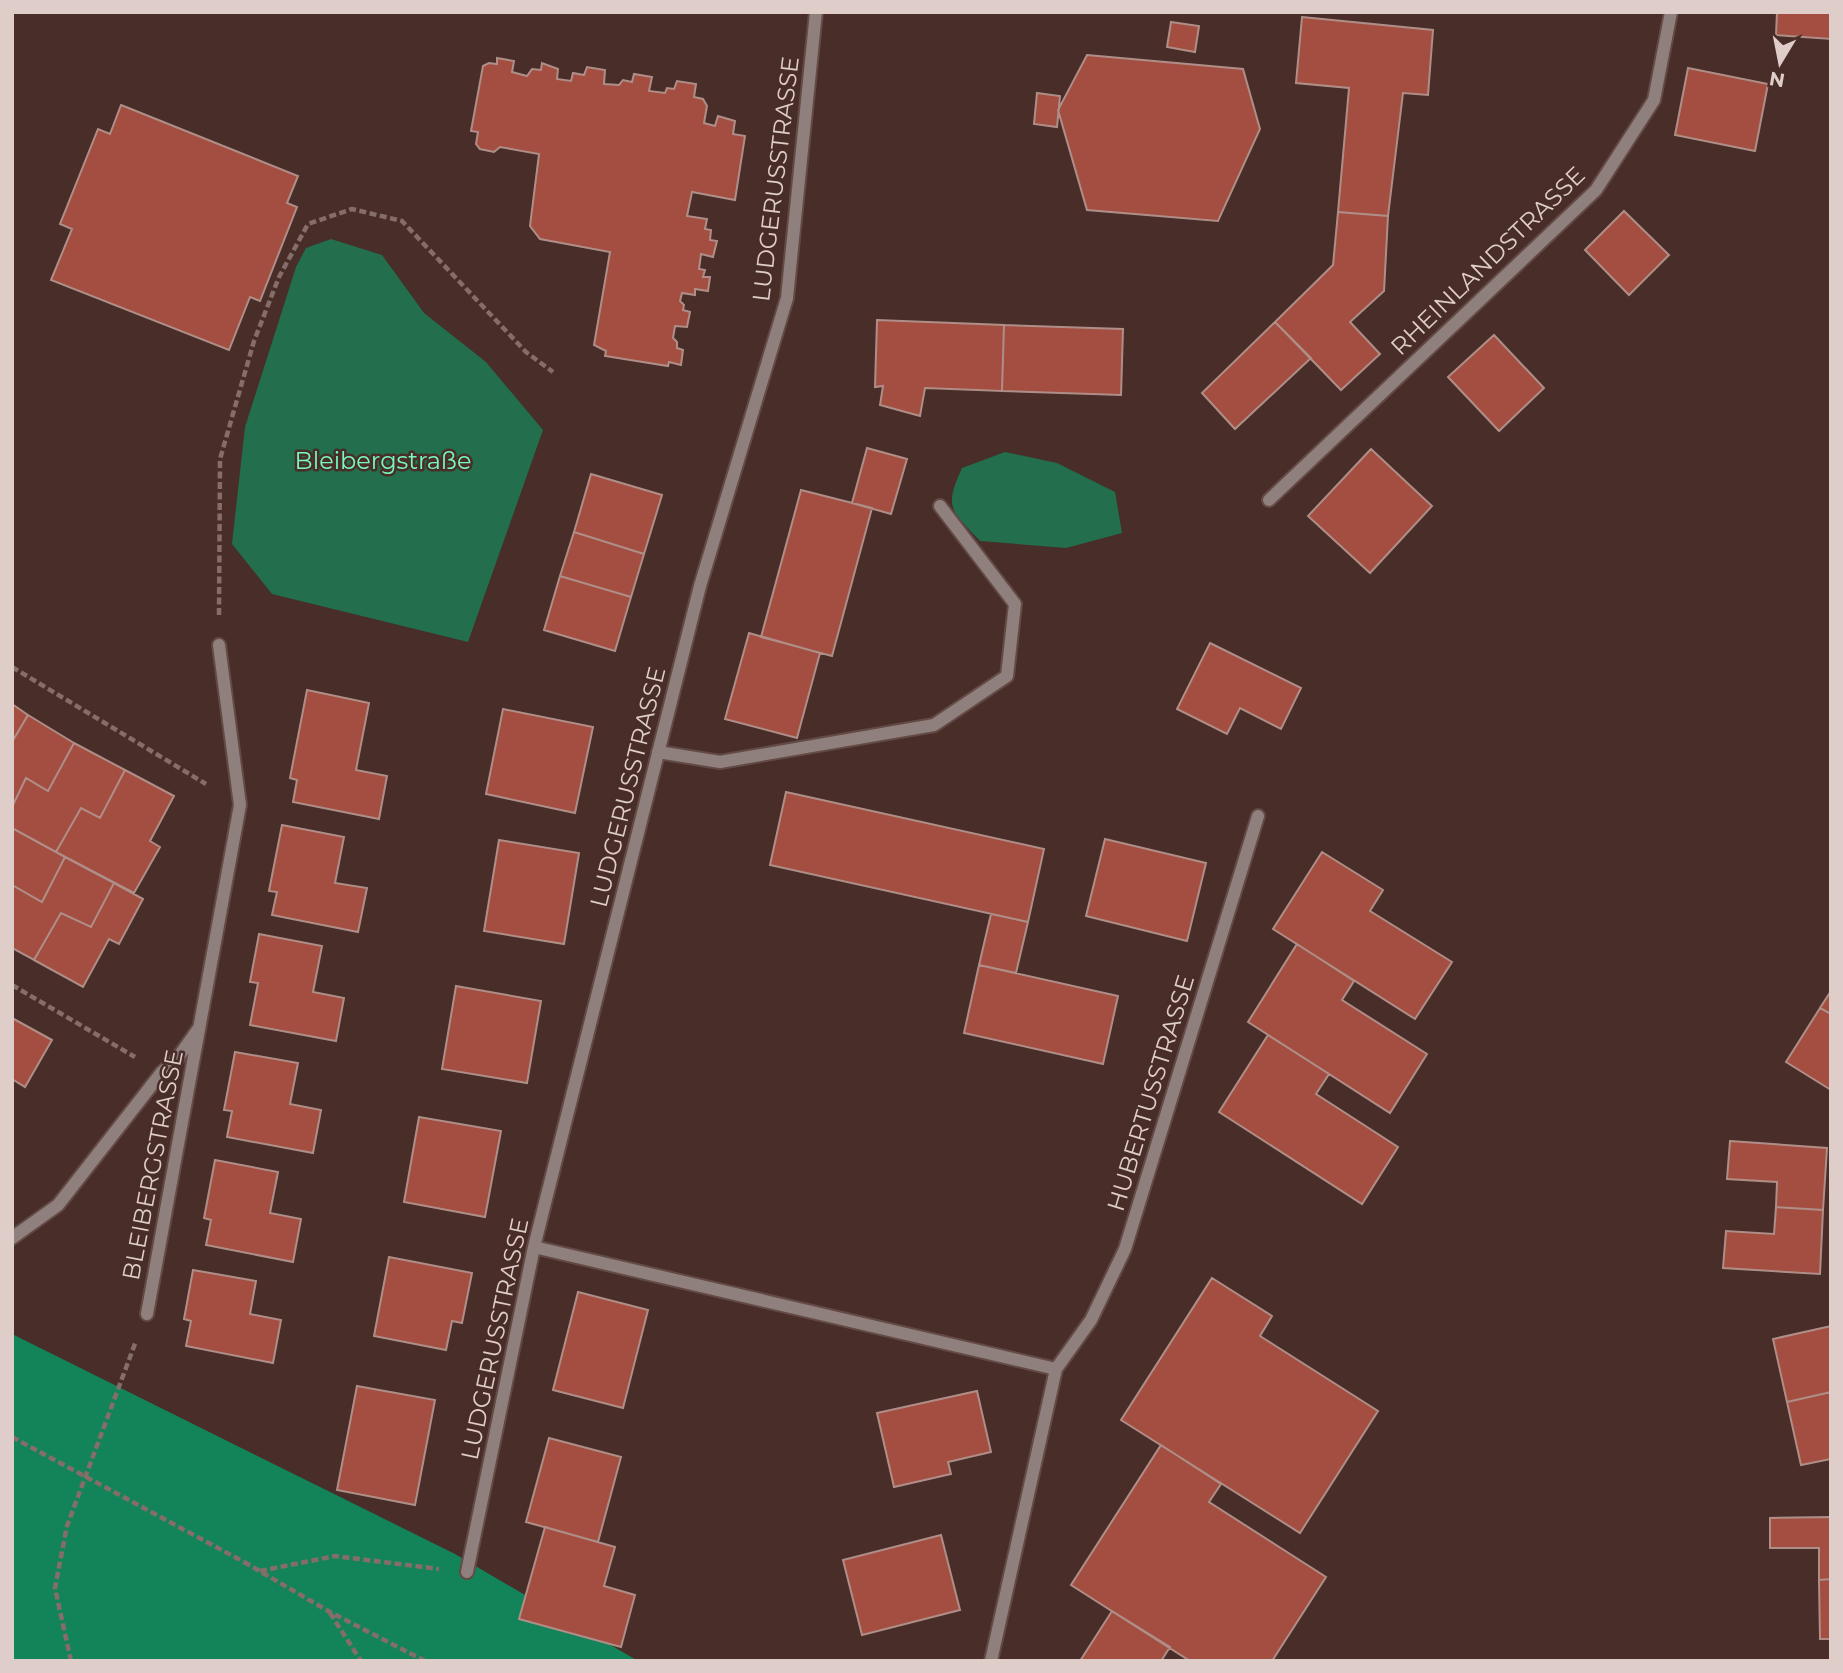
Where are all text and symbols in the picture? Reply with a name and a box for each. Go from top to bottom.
north arrow [1745,28,1815,98]
street label: LUDGERUSSTRASSE [746,55,805,303]
text: N [1768,67,1787,92]
street label: RHEINLANDSTRASSE [1384,160,1591,361]
park label: Bleibergstraße [295,446,471,475]
street label: LUDGERUSSTRASSE [584,664,671,910]
street label: HUBERTUSSTRASSE [1101,971,1200,1214]
street label: BLEIBERGSTRASSE [116,1047,189,1283]
street label: LUDGERUSSTRASSE [455,1215,534,1463]

